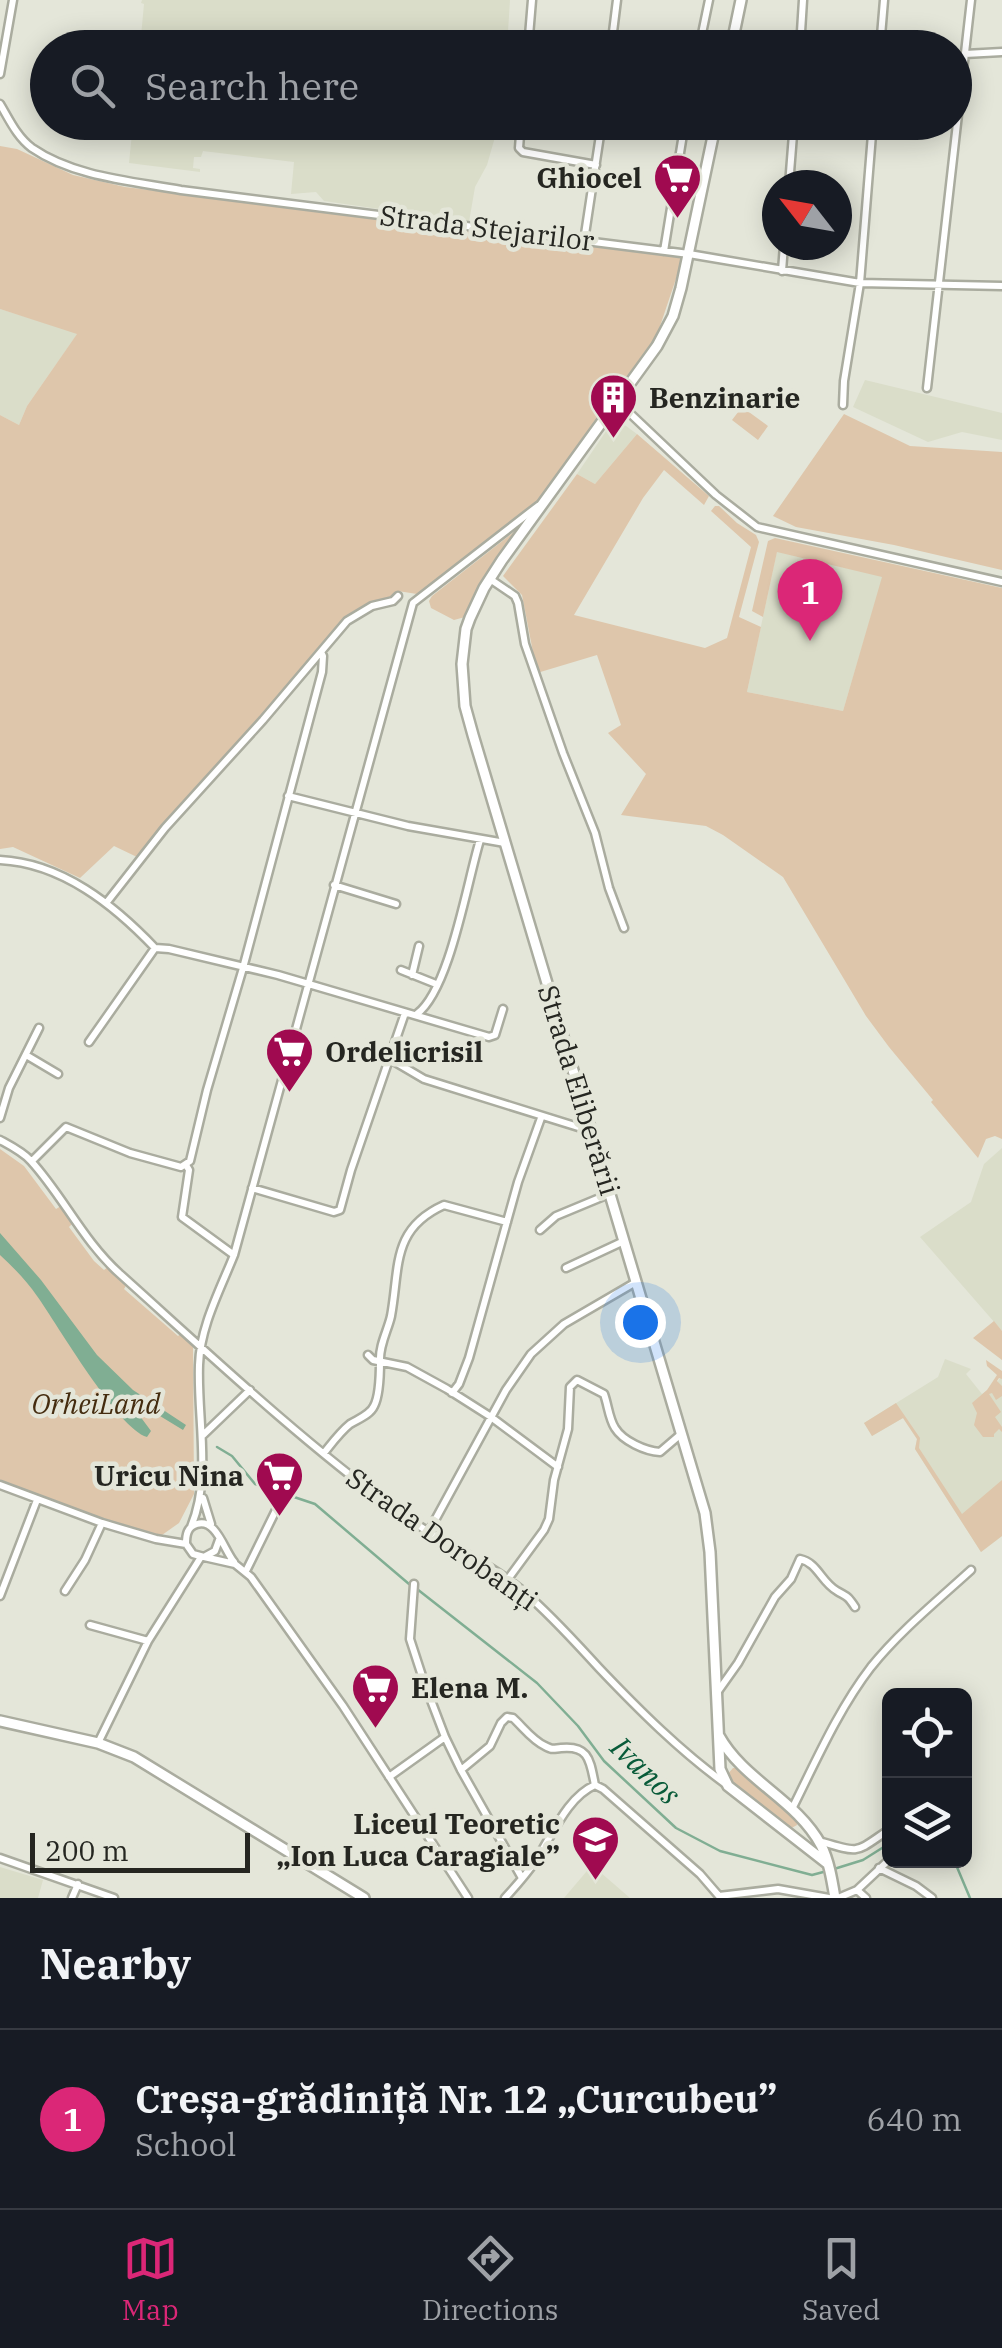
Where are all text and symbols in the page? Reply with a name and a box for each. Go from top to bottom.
search box [30,30,972,140]
icon: search [65,58,120,113]
text: Search here [145,61,359,110]
supermarket icon: Ghiocel [651,152,703,220]
place label: Ghiocel [536,159,642,196]
north arrow [762,170,852,260]
street label: Strada Stejarilor [378,196,597,259]
building icon: Benzinarie [588,372,640,440]
place label: Benzinarie [649,379,800,416]
pin: 1 [778,558,842,641]
street label: Strada Eliberării [530,980,629,1199]
supermarket icon: Ordelicrisil [264,1026,316,1094]
place label: Ordelicrisil [325,1033,483,1070]
your location [615,1297,666,1348]
park label: OrheiLand [32,1385,161,1422]
supermarket icon: Uricu Nina [253,1450,305,1518]
place label: Uricu Nina [94,1457,244,1494]
street label: Strada Dorobanți [339,1459,545,1618]
supermarket icon: Elena M. [350,1662,402,1730]
place label: Elena M. [411,1669,528,1706]
map controls [882,1688,972,1868]
button: locate [882,1688,972,1778]
water label: Ivanos [602,1727,689,1813]
button: layers [882,1778,972,1868]
place label: Liceul Teoretic „Ion Luca Caragiale” [276,1805,560,1874]
school or university icon: Liceul Teoretic „Ion Luca Caragiale” [569,1814,621,1882]
scale bar [30,1828,250,1872]
text: 200 m [45,1832,129,1869]
text: Nearby [40,1936,191,1991]
text: Creșa-grădiniță Nr. 12 „Curcubeu” [135,2074,777,2123]
text: 1 [63,2098,82,2140]
text: 640 m [866,2098,962,2140]
text: School [135,2123,236,2165]
tab: Map [122,2231,179,2328]
tab: Directions [422,2231,559,2328]
tab: Saved [802,2231,880,2328]

